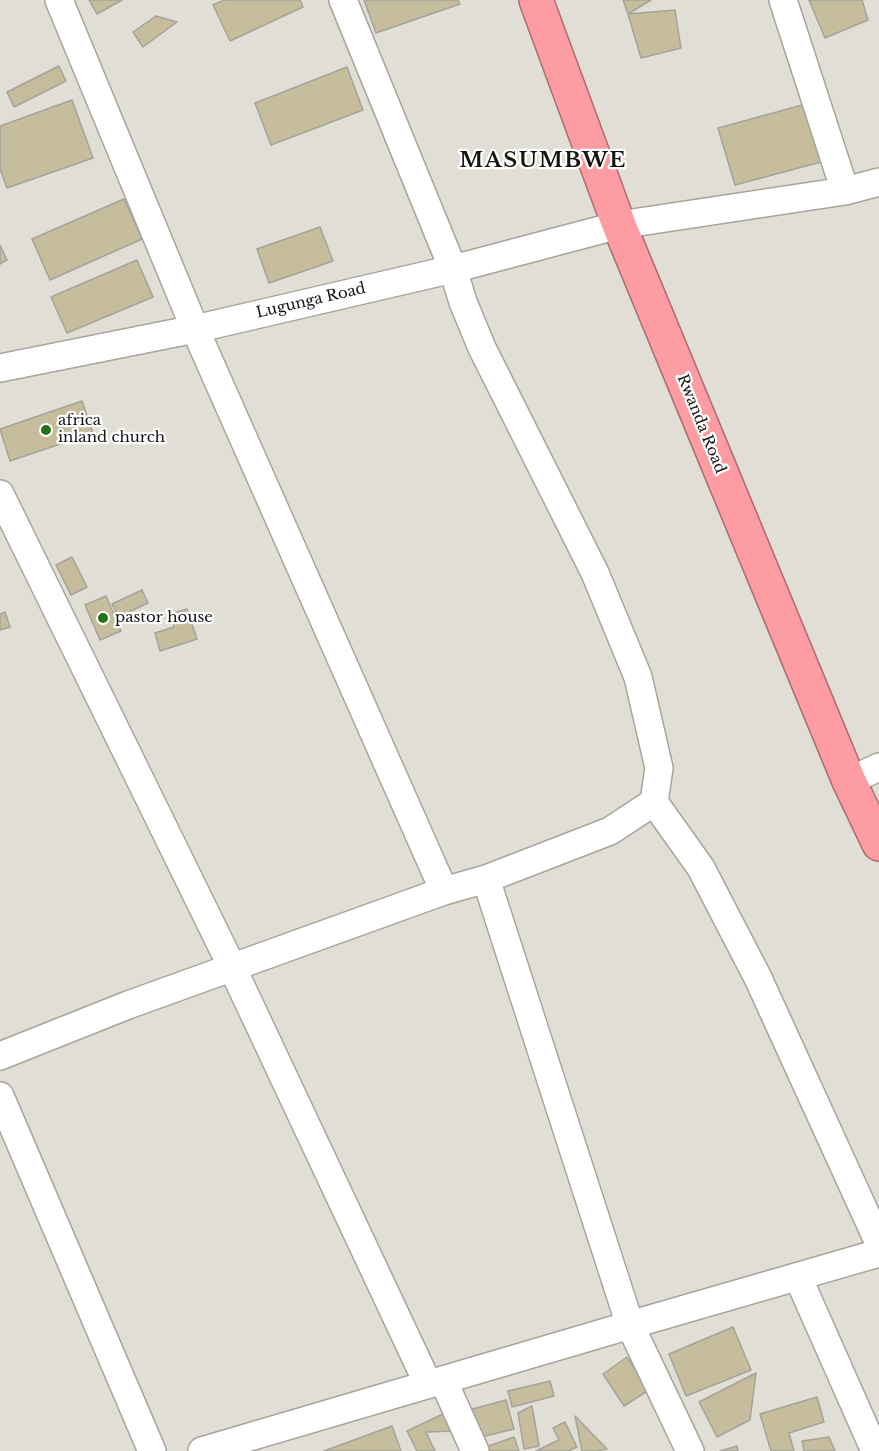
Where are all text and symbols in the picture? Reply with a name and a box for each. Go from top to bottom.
district label: MASUMBWE [459,148,627,174]
street label: Lugunga Road [254,280,368,322]
street label: Rwanda Road [673,372,729,476]
place label: africa inland church [58,412,165,447]
marker: africa inland church [39,423,53,437]
place label: pastor house [115,609,213,627]
marker: pastor house [96,611,110,625]

